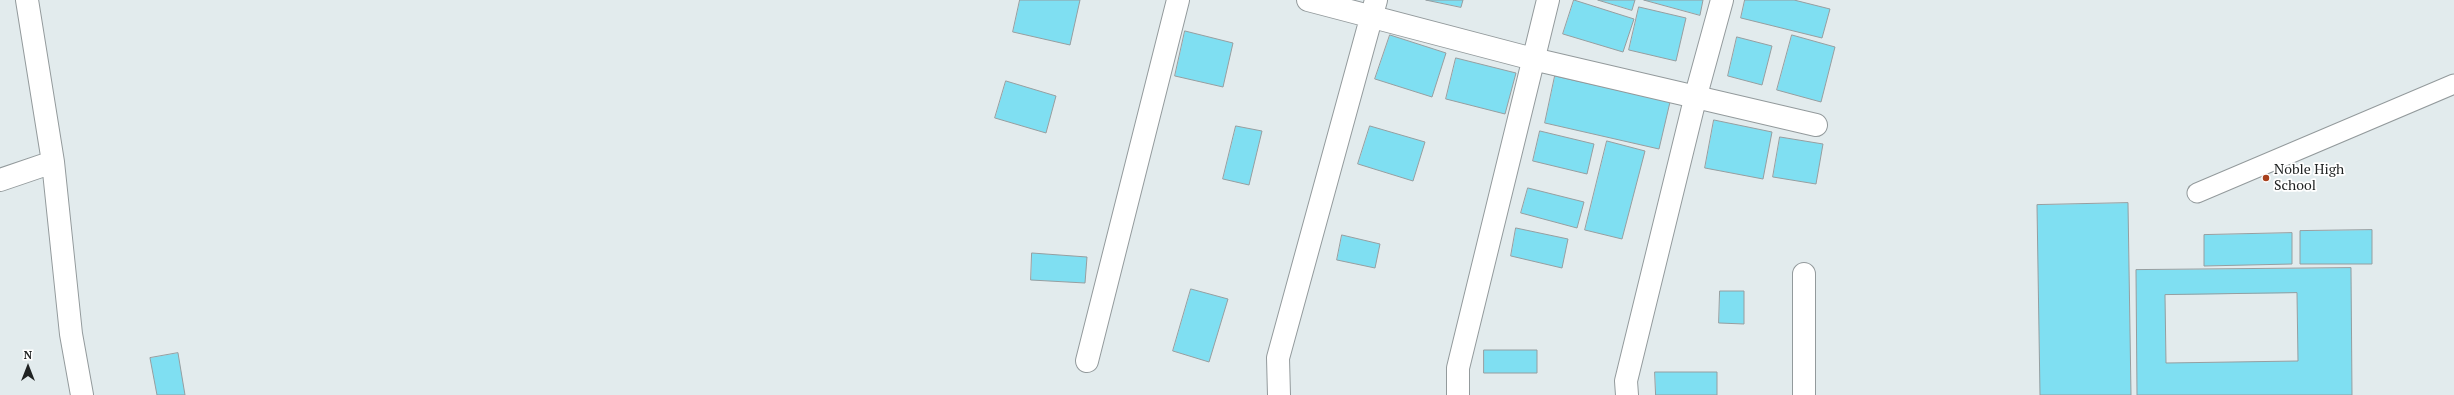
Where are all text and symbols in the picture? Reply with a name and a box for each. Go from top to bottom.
place label: Noble High School [2274,162,2344,194]
marker: Noble High School [2261,173,2271,183]
north arrow [8,347,48,387]
text: N [24,348,32,362]

